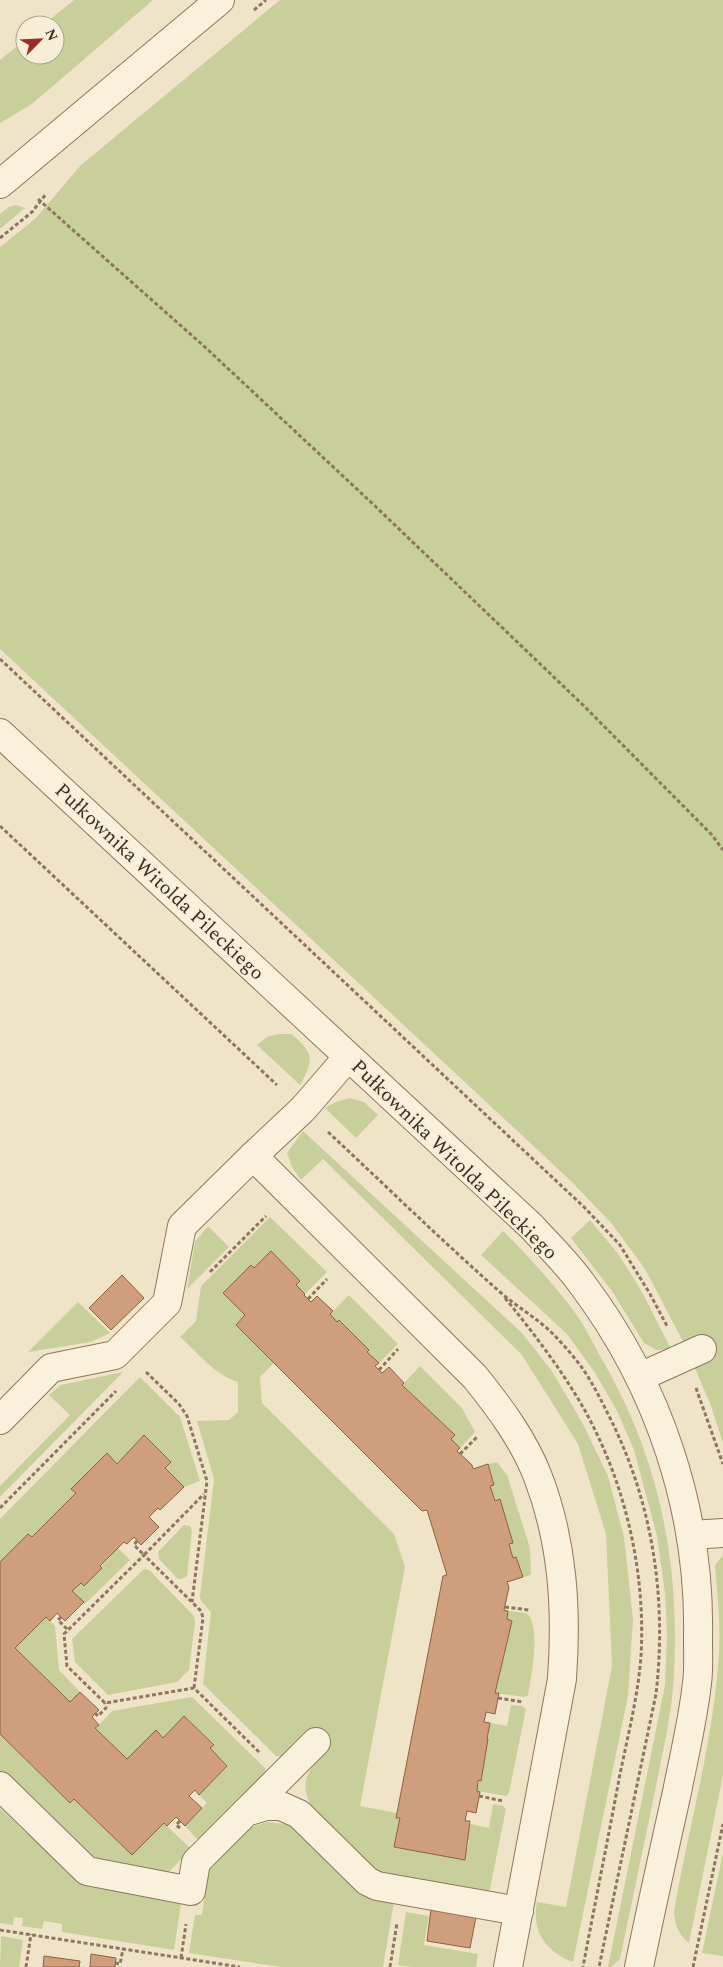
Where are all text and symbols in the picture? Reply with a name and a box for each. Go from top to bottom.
north arrow [15,15,65,65]
text: N [40,25,63,44]
street label: Pułkownika Witolda Pileckiego [48,776,271,987]
street label: Pułkownika Witolda Pileckiego [344,1052,565,1267]

